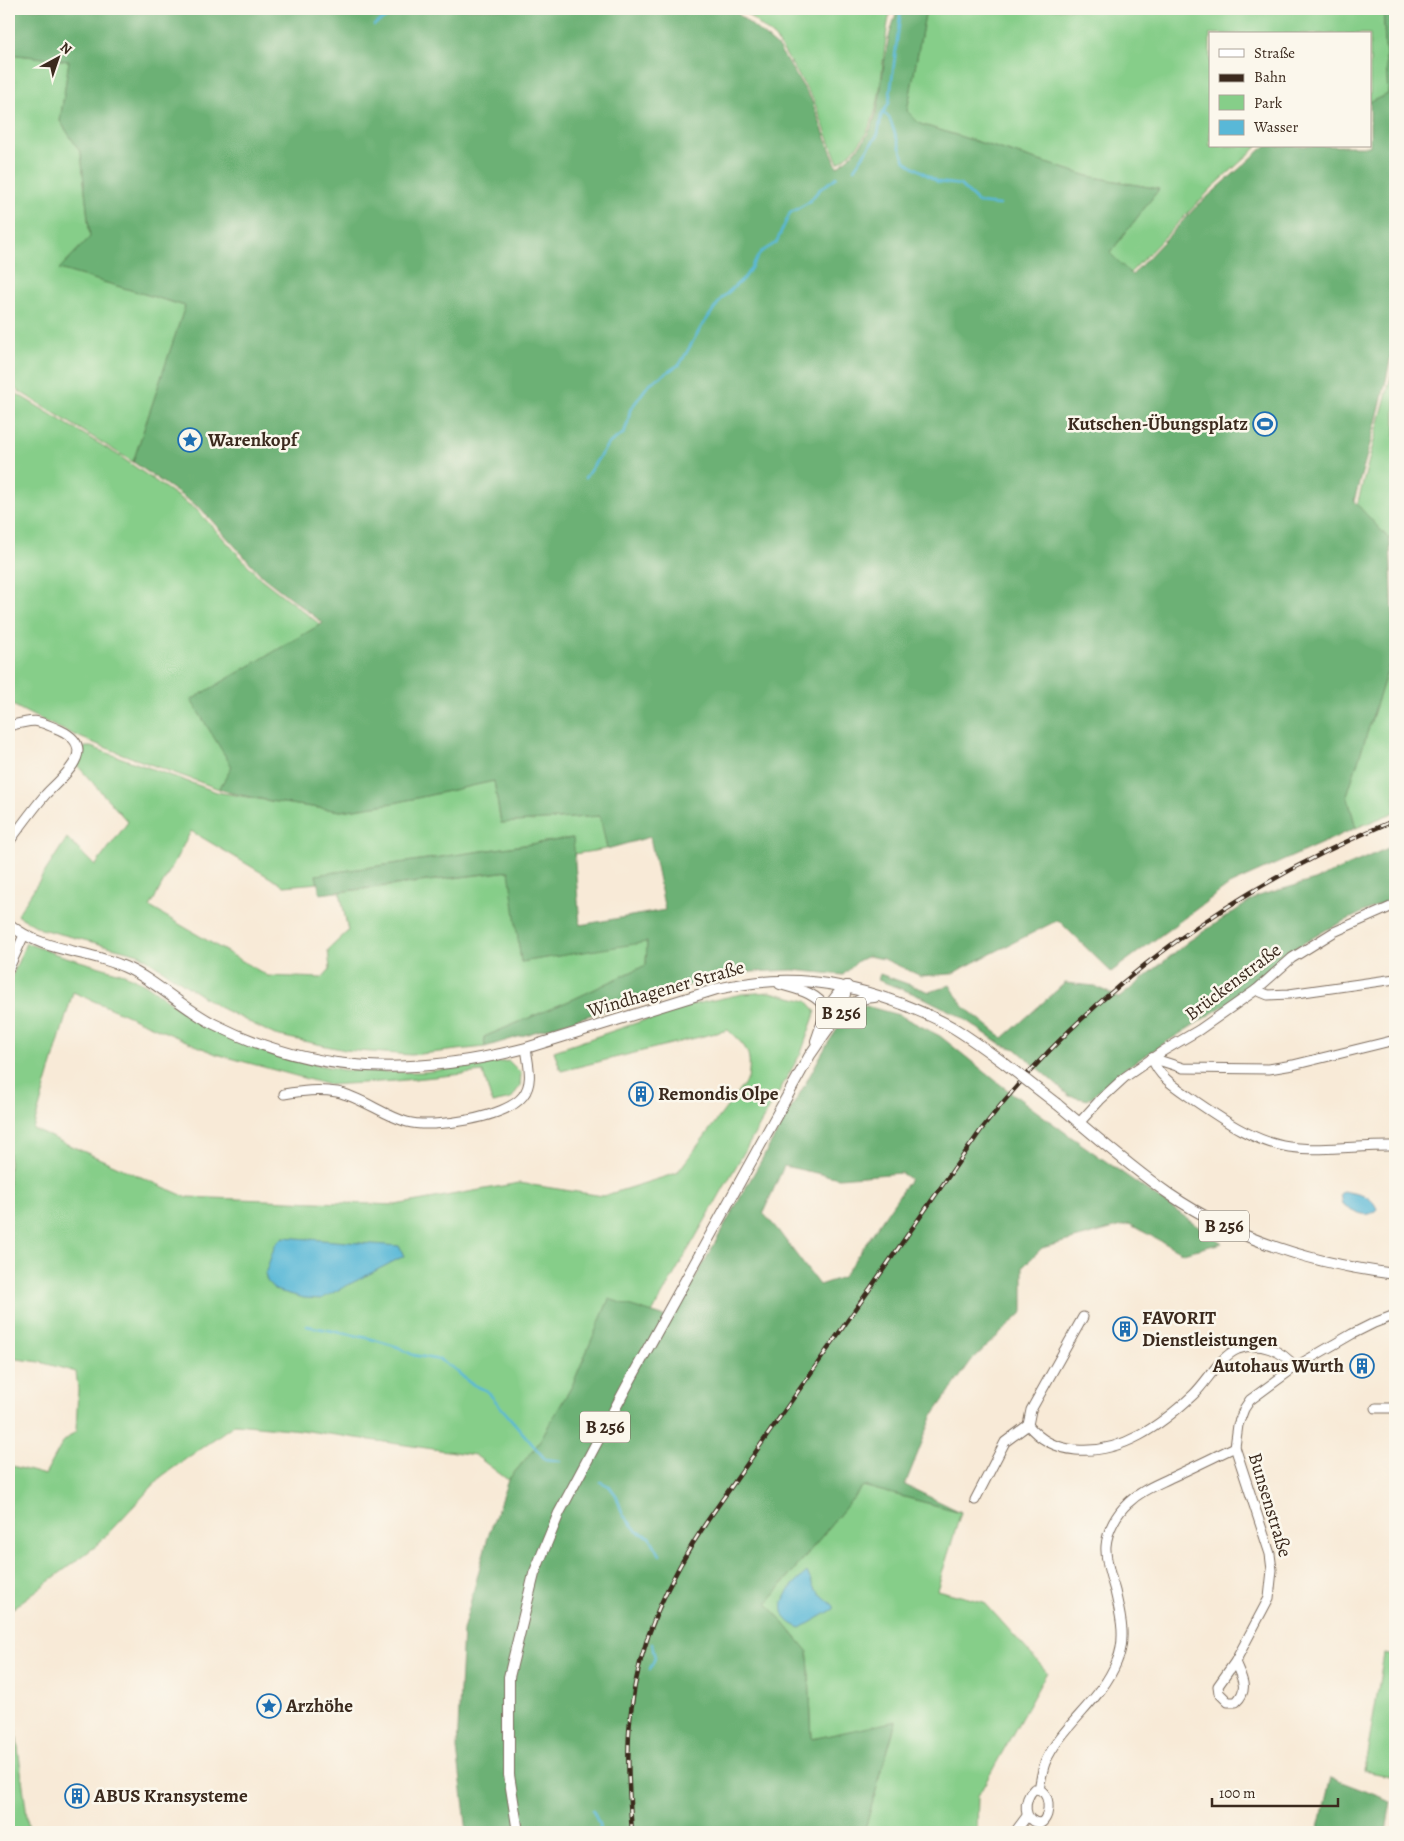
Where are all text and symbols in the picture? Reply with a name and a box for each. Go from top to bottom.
north arrow [32,32,82,82]
legend [1209,32,1372,148]
text: N [56,38,76,59]
text: Straße [1254,43,1295,63]
text: Bahn [1254,67,1286,87]
text: Park [1254,93,1283,113]
text: Wasser [1253,117,1299,137]
place label: Kutschen-Übungsplatz [1067,411,1248,437]
sports icon: Kutschen-Übungsplatz [1252,411,1278,437]
place icon: Warenkopf [177,427,203,453]
place label: Warenkopf [207,427,300,453]
street label: Brückenstraße [1180,937,1286,1027]
street label: Windhagener Straße [584,954,747,1024]
road number: B 256 [816,998,866,1028]
building icon: Remondis Olpe [628,1081,654,1107]
place label: Remondis Olpe [658,1081,779,1107]
road number: B 256 [1199,1210,1249,1242]
place label: FAVORIT Dienstleistungen [1142,1305,1278,1353]
building icon: FAVORIT Dienstleistungen [1112,1316,1138,1342]
place label: Autohaus Wurth [1212,1353,1344,1379]
building icon: Autohaus Wurth [1349,1353,1375,1379]
road number: B 256 [580,1411,630,1442]
street label: Bunsenstraße [1242,1449,1298,1561]
place icon: Arzhöhe [256,1693,282,1719]
place label: Arzhöhe [285,1693,353,1719]
scale bar [1212,1776,1338,1808]
building icon: ABUS Kransysteme [64,1783,90,1809]
place label: ABUS Kransysteme [93,1783,248,1809]
text: 100 m [1219,1783,1256,1803]

